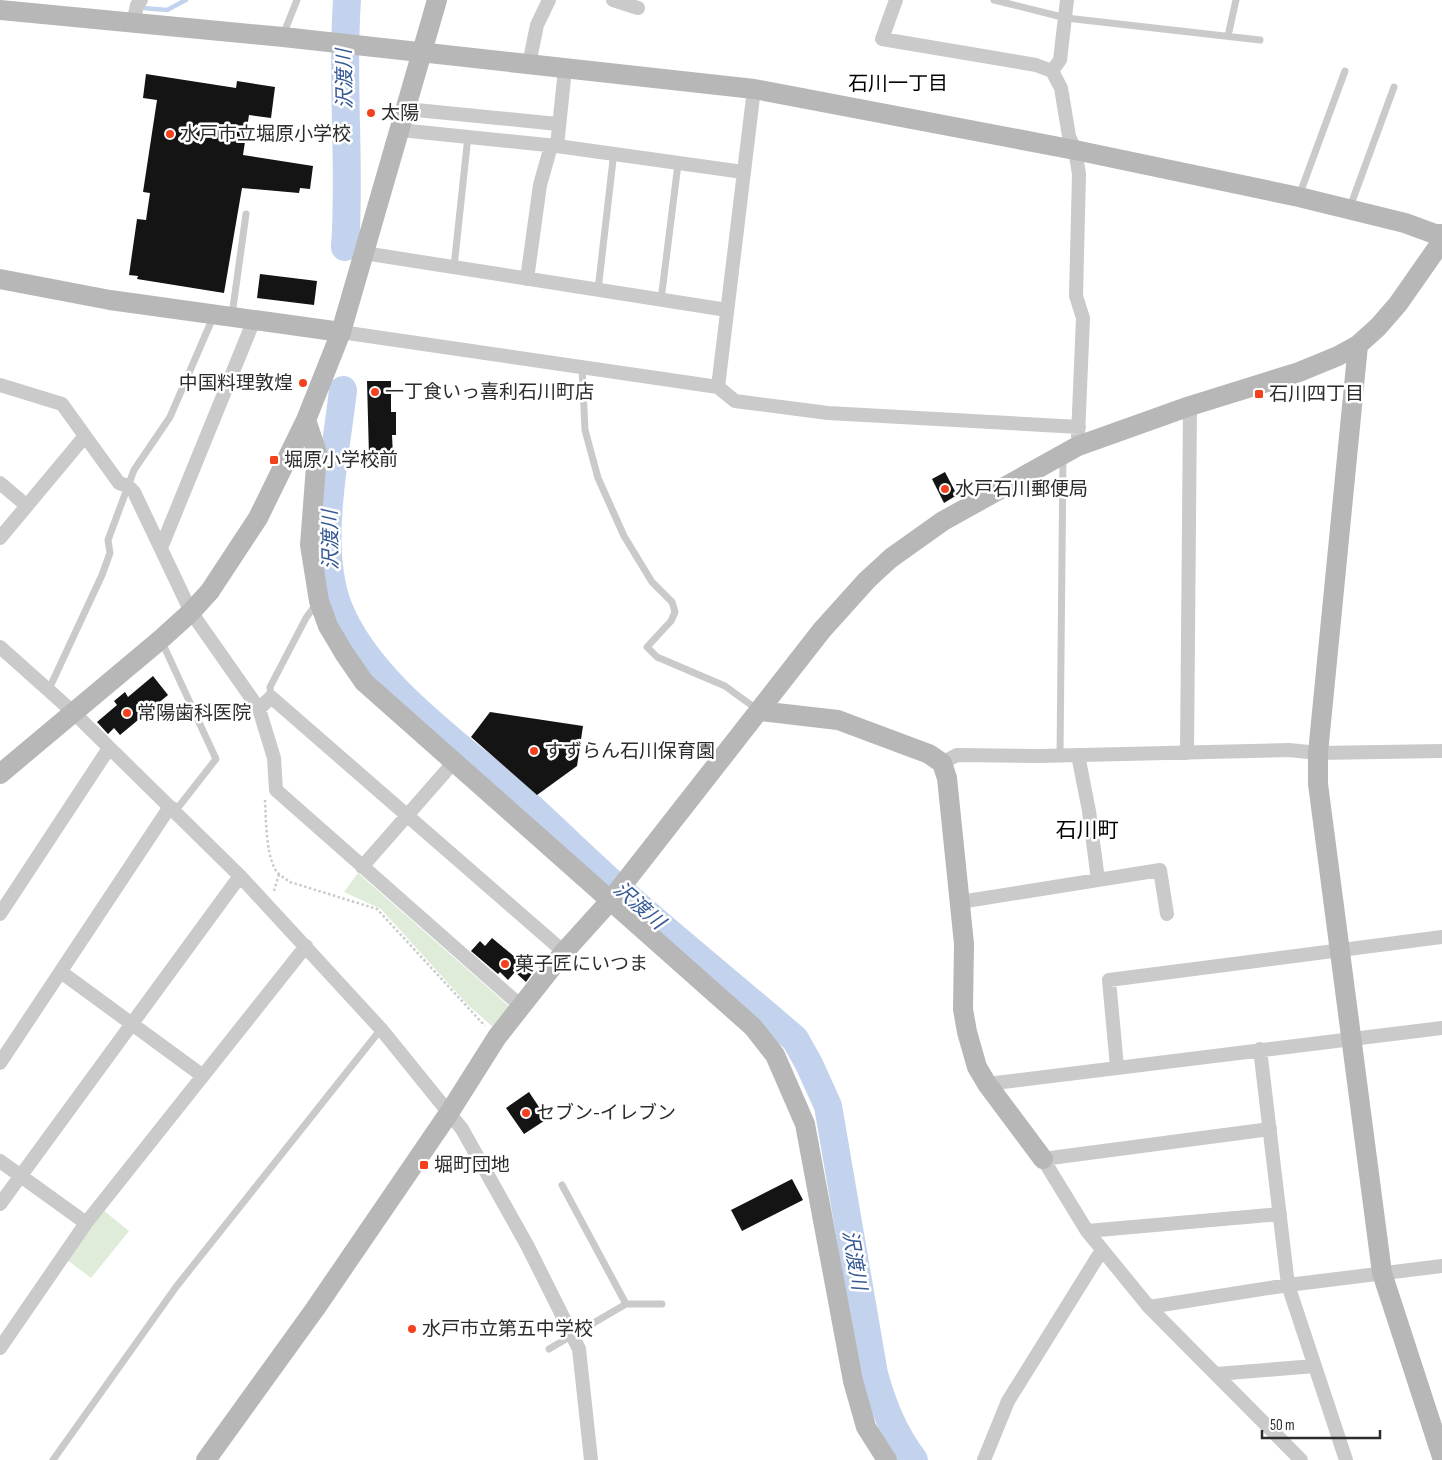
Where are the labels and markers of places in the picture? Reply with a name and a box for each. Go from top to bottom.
place label: 太陽 [381,102,419,125]
marker: 太陽 [365,107,377,119]
place label: 水戸市立堀原小学校 [180,123,351,146]
marker: 水戸市立堀原小学校 [164,128,176,140]
place label: 中国料理敦煌 [179,372,293,395]
marker: 中国料理敦煌 [297,377,309,389]
place label: 一丁食いっ喜利石川町店 [385,381,594,404]
place label: 石川四丁目 [1269,383,1364,406]
marker: 一丁食いっ喜利石川町店 [369,386,381,398]
marker: 石川四丁目 [1253,388,1265,400]
place label: 堀原小学校前 [284,449,398,472]
marker: 堀原小学校前 [268,454,280,466]
place label: 水戸石川郵便局 [955,478,1088,501]
marker: 水戸石川郵便局 [939,483,951,495]
place label: 常陽歯科医院 [137,702,251,725]
marker: 常陽歯科医院 [121,707,133,719]
place label: すずらん石川保育園 [544,740,715,763]
marker: すずらん石川保育園 [528,745,540,757]
place label: 菓子匠にいつま [515,953,648,976]
marker: 菓子匠にいつま [499,958,511,970]
place label: セブン-イレブン [536,1102,676,1125]
marker: セブン-イレブン [520,1107,532,1119]
place label: 堀町団地 [434,1154,510,1177]
marker: 堀町団地 [418,1159,430,1171]
place label: 水戸市立第五中学校 [422,1318,593,1341]
marker: 水戸市立第五中学校 [406,1323,418,1335]

